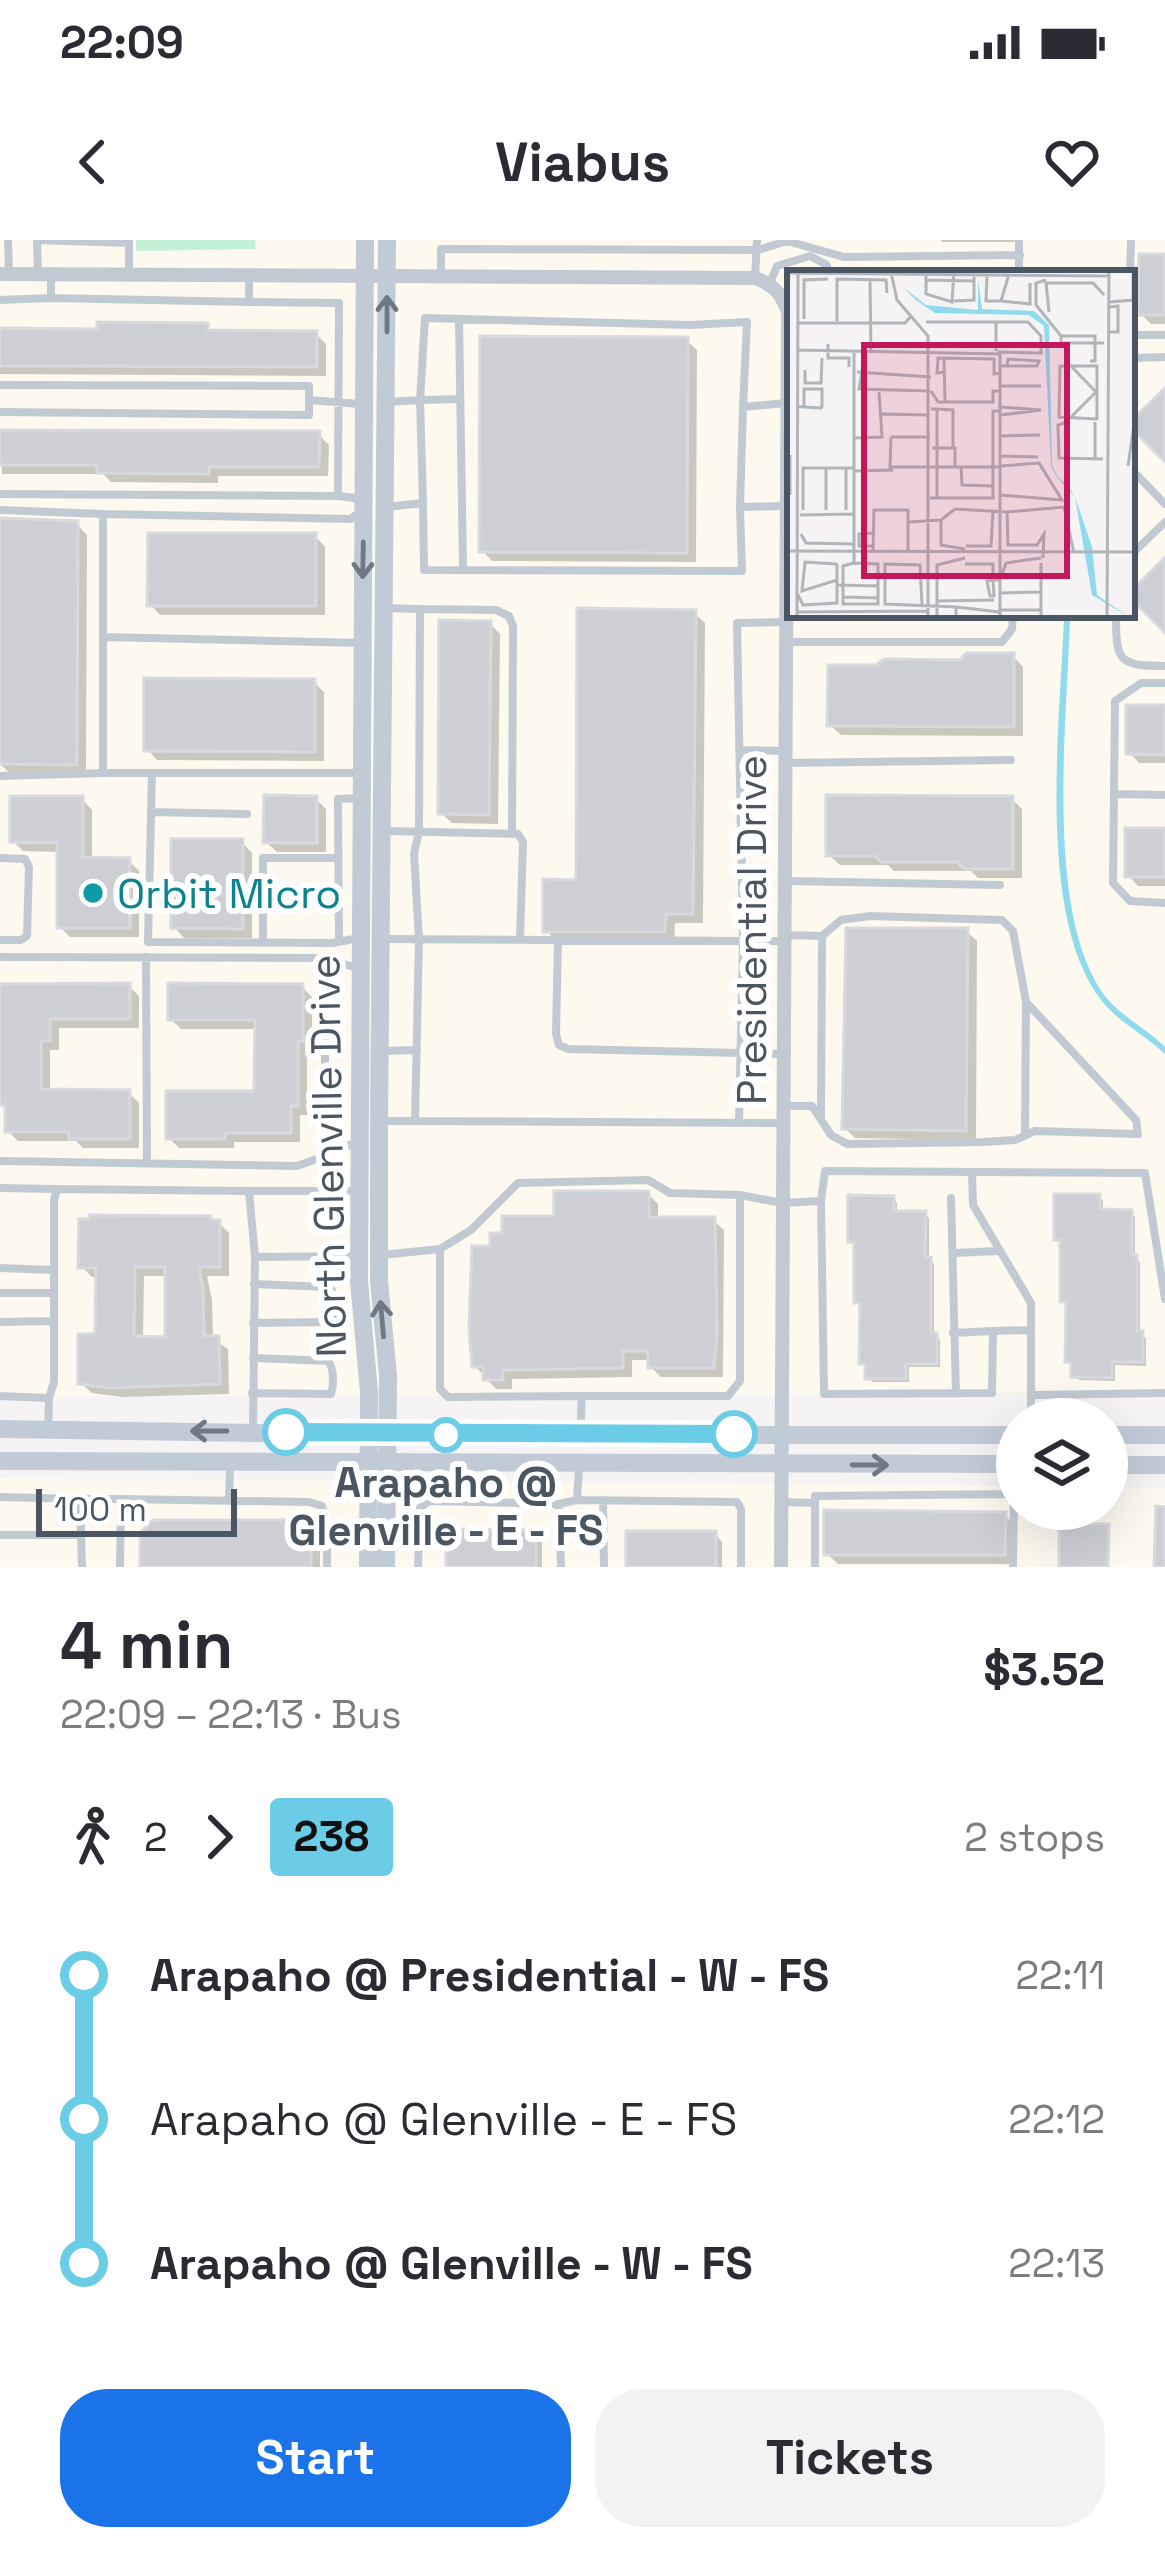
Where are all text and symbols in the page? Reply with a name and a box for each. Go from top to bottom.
text: 22:09 [60,14,184,71]
text: Viabus [495,128,670,197]
icon: back [60,129,126,195]
icon: heart [1039,129,1105,195]
inset map [787,270,1135,618]
one-way arrow [375,295,398,334]
one-way arrow [352,540,375,579]
street label: Presidential Drive [725,755,778,1105]
place label: Orbit Micro [117,867,341,920]
marker: Orbit Micro [80,880,106,906]
street label: North Glenville Drive [298,954,358,1358]
one-way arrow [370,1300,393,1339]
map controls [996,1398,1128,1530]
button: layers [996,1398,1128,1530]
unlabelled marker [264,1410,308,1454]
unlabelled marker [712,1412,756,1456]
marker: Arapaho @ Glenville - E - FS [430,1419,462,1451]
one-way arrow [190,1420,229,1442]
one-way arrow [850,1453,889,1476]
place label: Arapaho @ Glenville - E - FS [288,1456,604,1557]
scale bar [36,1483,237,1536]
text: 100 m [54,1489,147,1531]
text: 4 min [60,1603,233,1687]
text: $3.52 [984,1641,1105,1698]
text: 22:09 – 22:13 · Bus [60,1690,402,1739]
icon: walk [60,1804,126,1870]
icon: forward [186,1804,252,1870]
text: 238 [294,1810,369,1863]
text: 2 [144,1813,168,1862]
text: 2 stops [964,1813,1105,1862]
text: Arapaho @ Presidential - W - FS [150,1947,829,2004]
text: 22:11 [1015,1951,1105,2000]
text: Arapaho @ Glenville - E - FS [150,2091,737,2148]
text: 22:12 [1008,2095,1105,2144]
text: Arapaho @ Glenville - W - FS [150,2235,753,2292]
text: 22:13 [1008,2239,1105,2288]
button: Start [60,2389,571,2527]
button: Tickets [595,2389,1105,2527]

